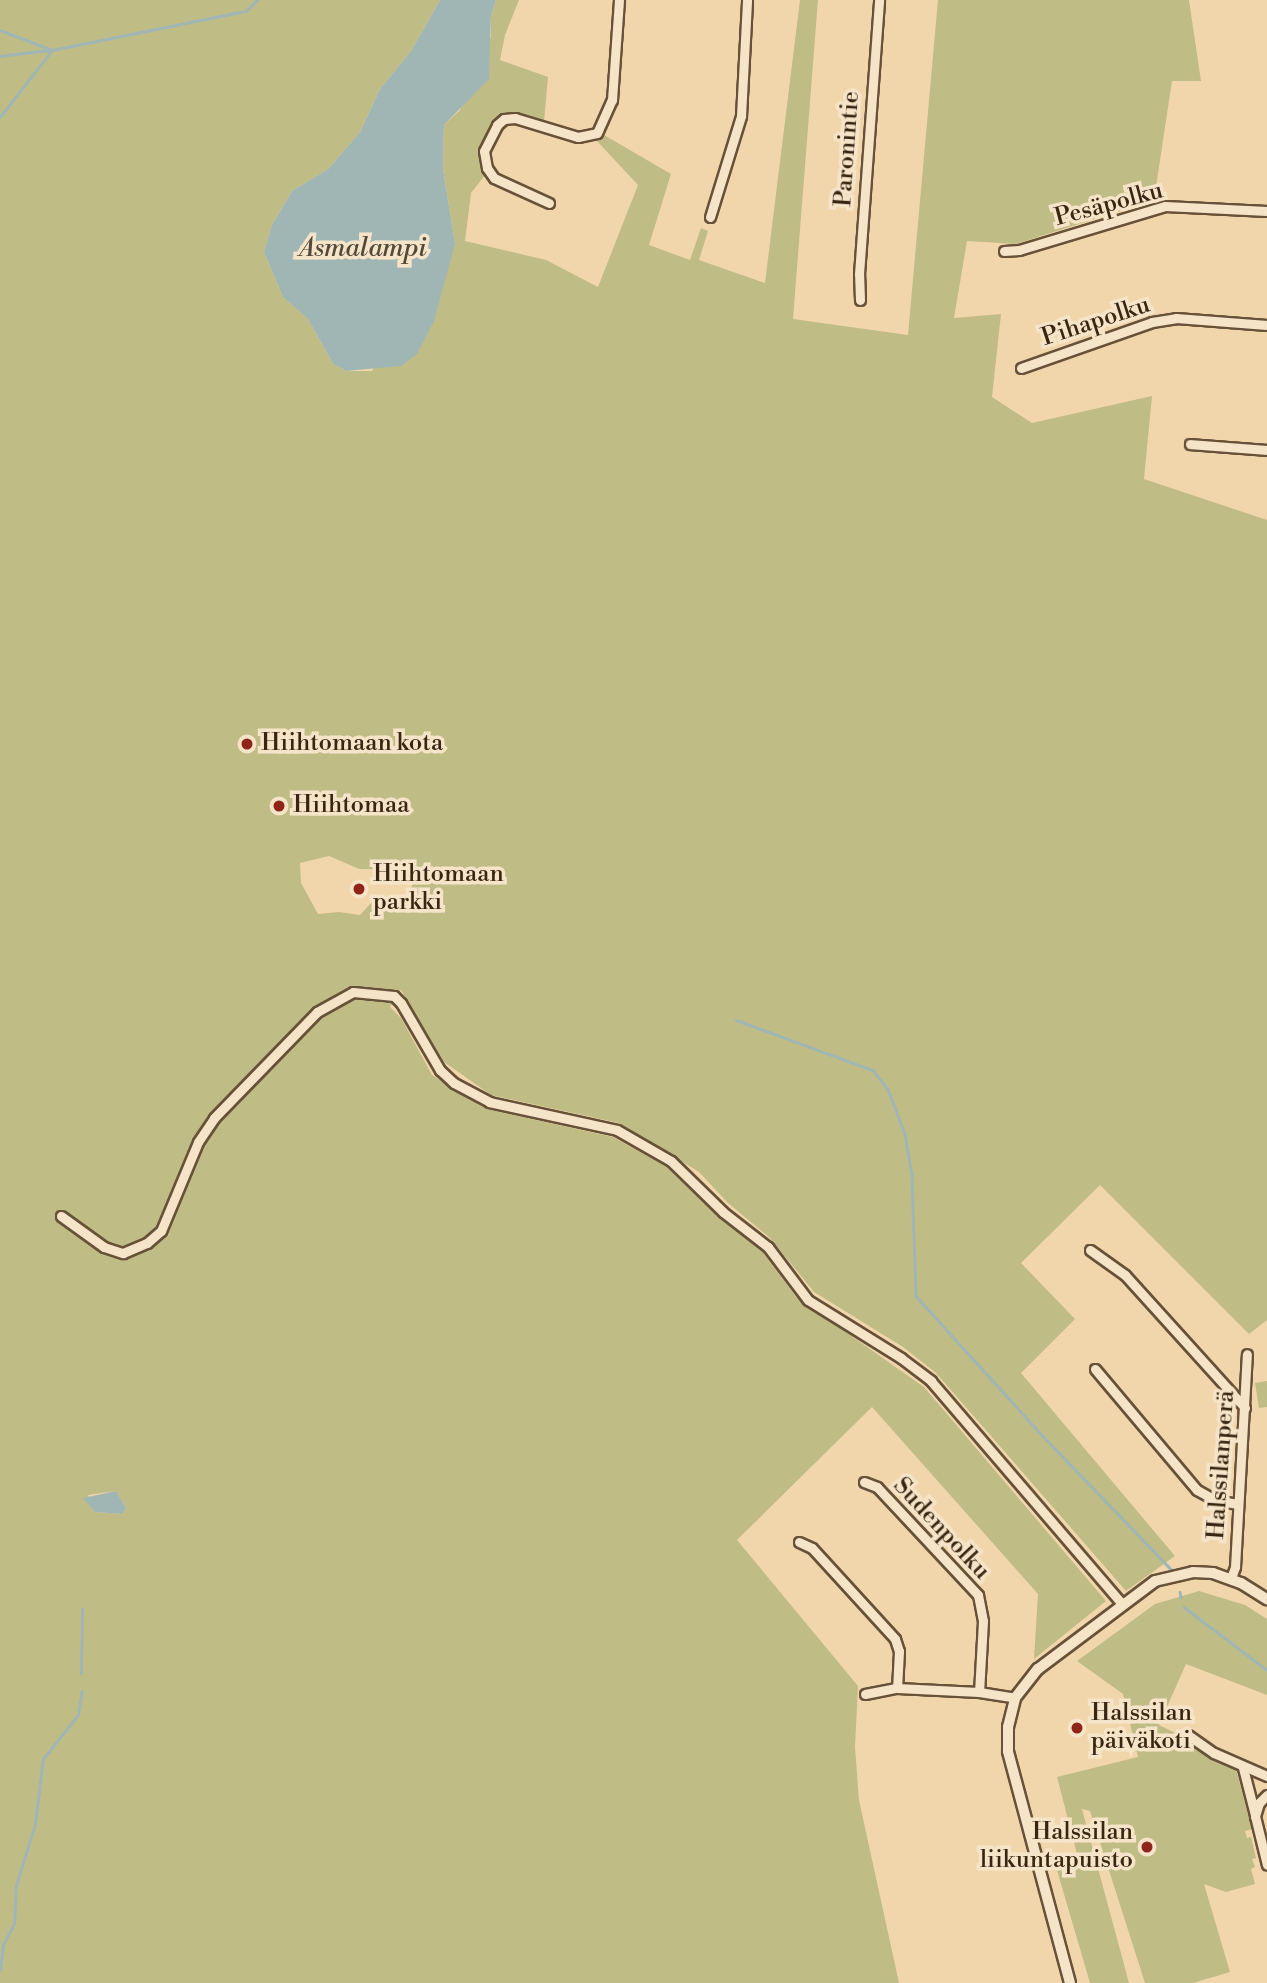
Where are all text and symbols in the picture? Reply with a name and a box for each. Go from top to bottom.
street label: Paronintie [830,90,866,208]
street label: Pesäpolku [1052,177,1166,233]
water label: Asmalampi [299,233,427,265]
street label: Pihapolku [1038,291,1154,353]
place label: Hiihtomaan kota [261,730,443,758]
marker: Hiihtomaan kota [239,736,255,752]
place label: Hiihtomaa [293,792,409,820]
marker: Hiihtomaa [271,798,287,814]
place label: Hiihtomaan parkki [373,861,504,917]
marker: Hiihtomaan parkki [351,881,367,897]
street label: Halssilanperä [1202,1389,1242,1541]
street label: Sudenpolku [887,1472,995,1586]
place label: Halssilan päiväkoti [1091,1700,1192,1756]
marker: Halssilan päiväkoti [1069,1720,1085,1736]
place label: Halssilan liikuntapuisto [980,1819,1133,1875]
marker: Halssilan liikuntapuisto [1139,1839,1155,1855]

